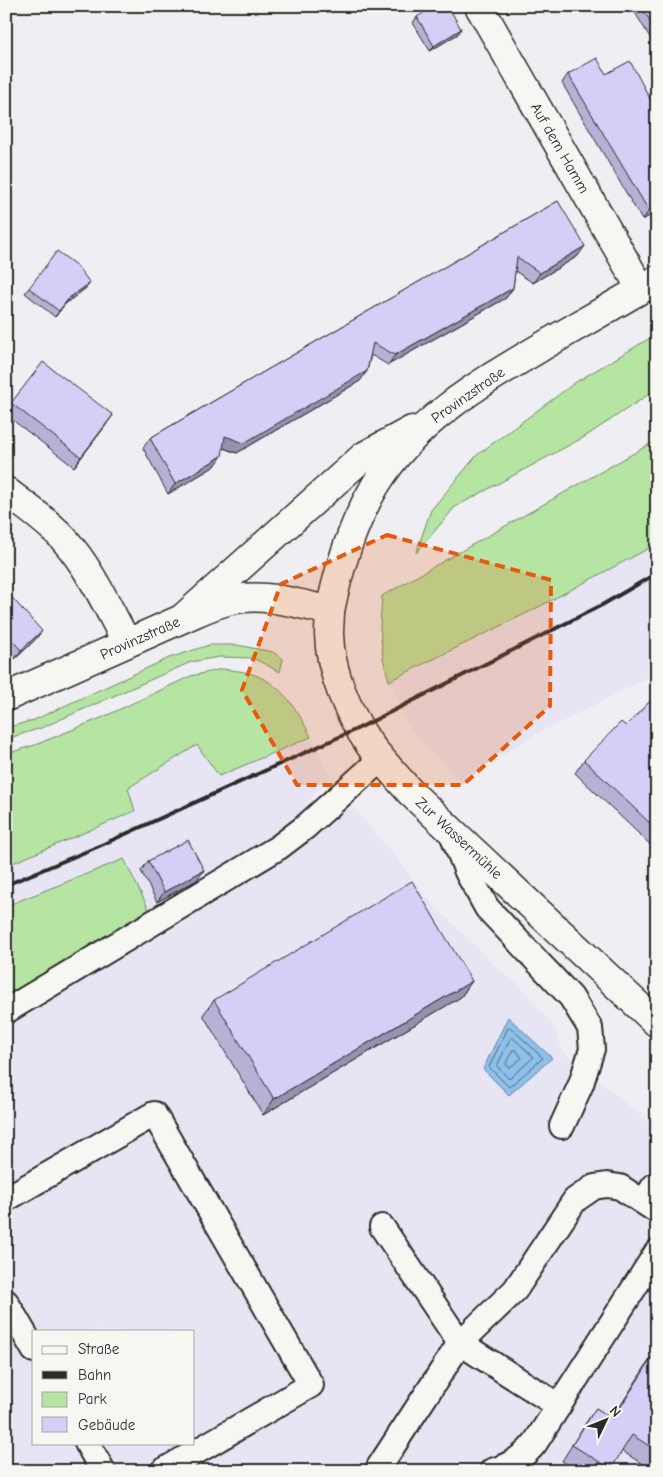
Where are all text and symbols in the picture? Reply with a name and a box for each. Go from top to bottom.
street label: Auf dem Hamm [527,99,593,197]
street label: Provinzstraße [428,363,509,427]
street label: Provinzstraße [97,612,183,664]
street label: Zur Wassermühle [412,793,506,883]
legend [32,1330,195,1444]
text: Straße [78,1340,120,1358]
text: Bahn [78,1366,111,1384]
text: Park [78,1390,107,1408]
north arrow [580,1394,630,1444]
text: N [606,1402,624,1421]
text: Gebäude [78,1416,136,1434]

